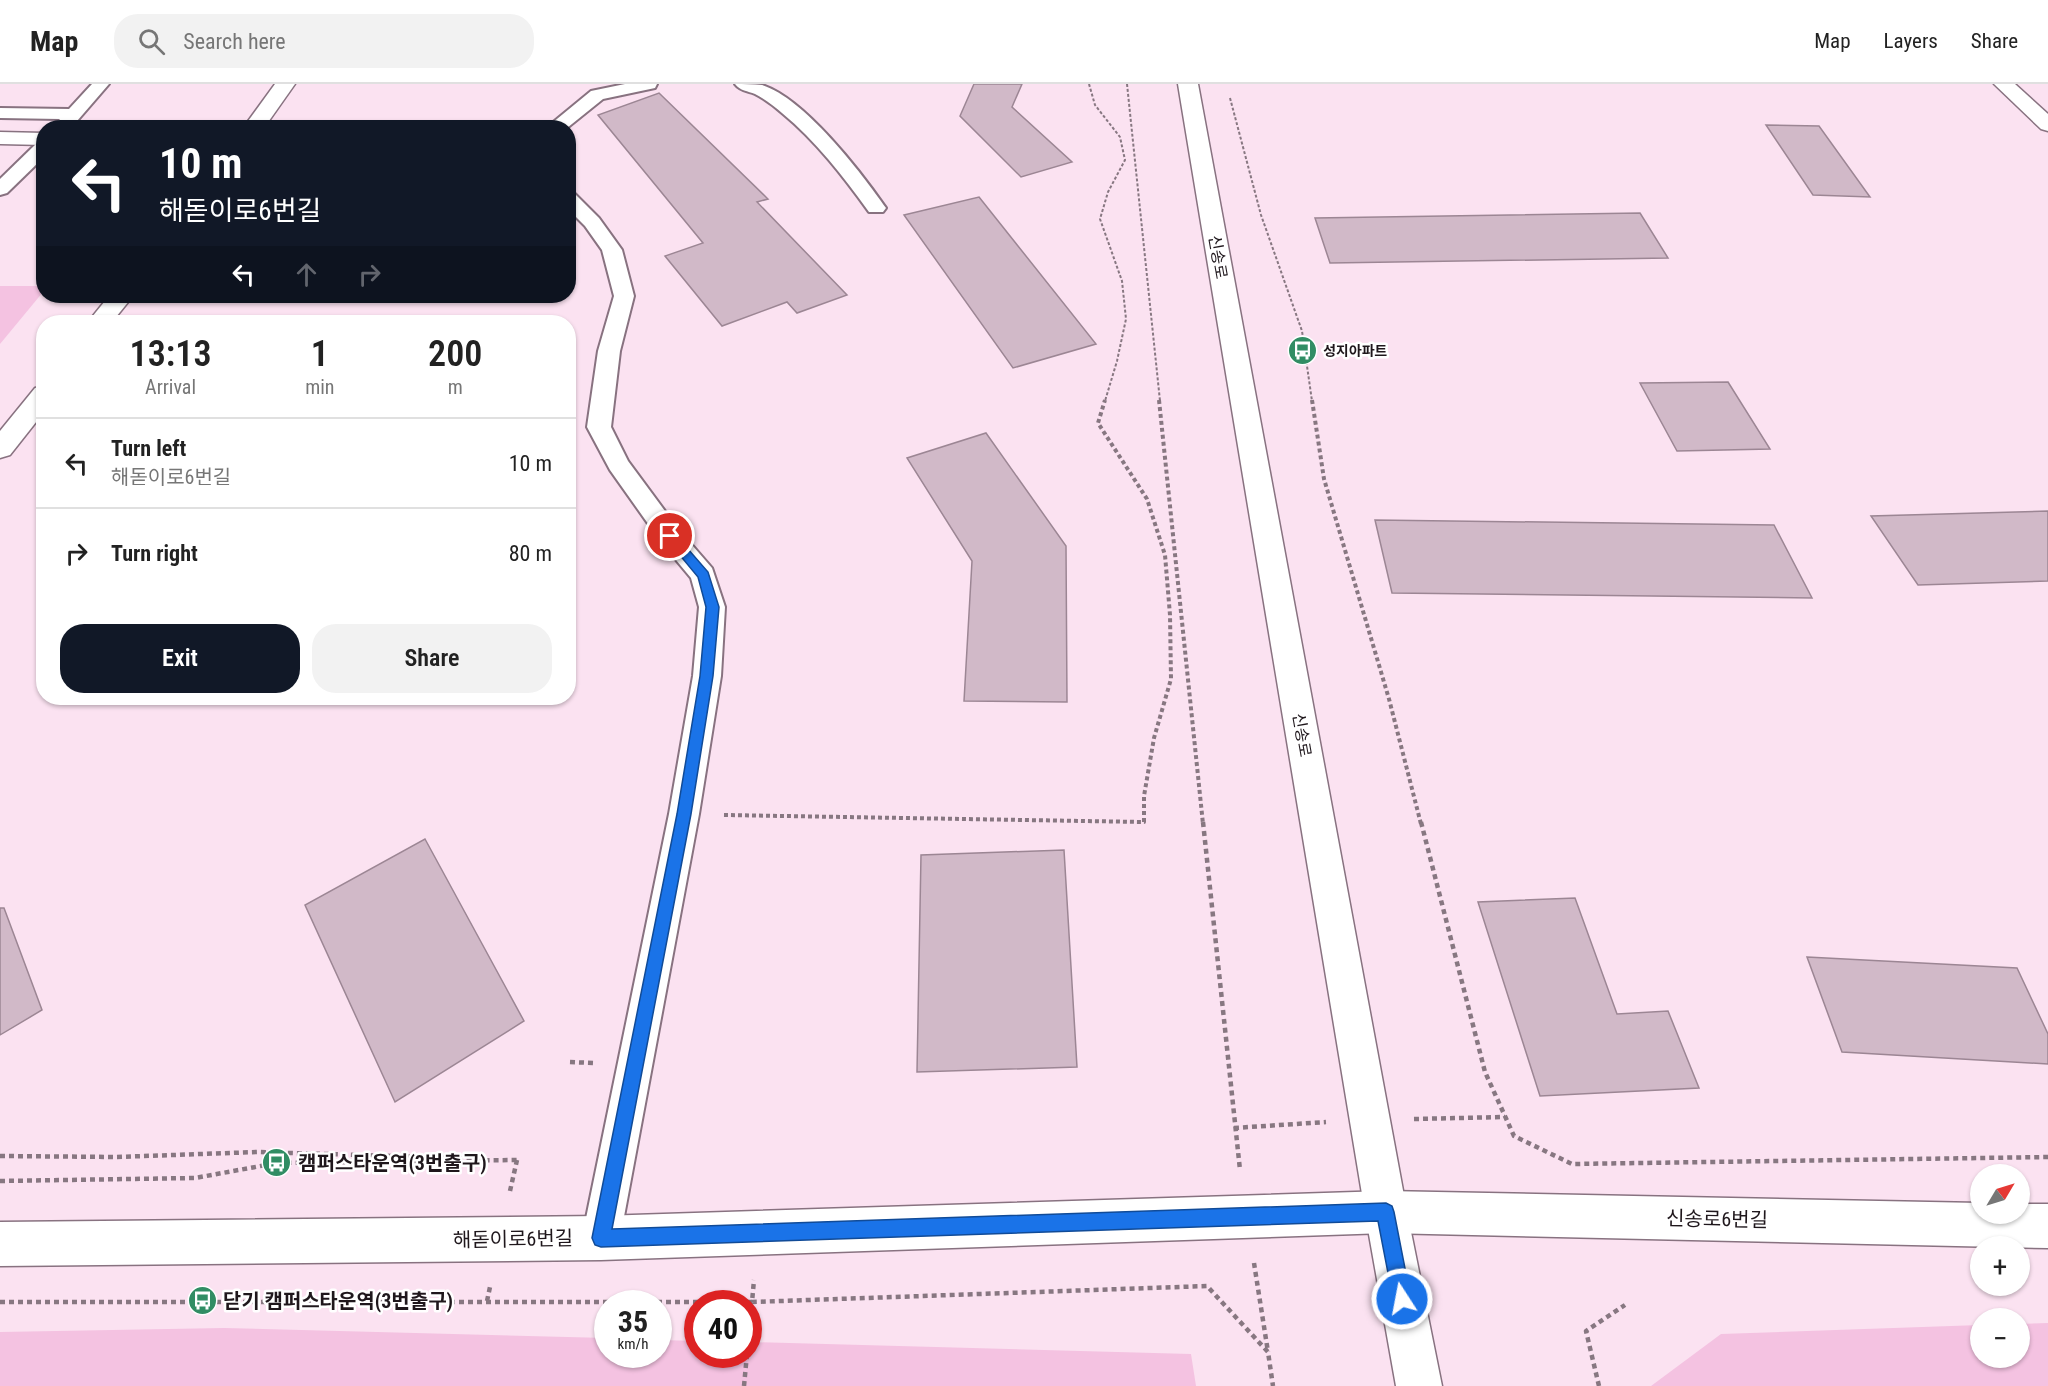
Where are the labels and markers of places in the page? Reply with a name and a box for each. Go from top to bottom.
bus stop icon: 성지아파트 [1286,335,1318,367]
place label: 성지아파트 [1323,343,1388,359]
pin [644,510,695,561]
bus stop icon: 캠퍼스타운역(3번출구) [261,1147,293,1179]
place label: 캠퍼스타운역(3번출구) [298,1151,487,1175]
bus stop icon: 닫기 캠퍼스타운역(3번출구) [186,1285,218,1317]
place label: 닫기 캠퍼스타운역(3번출구) [223,1289,453,1313]

